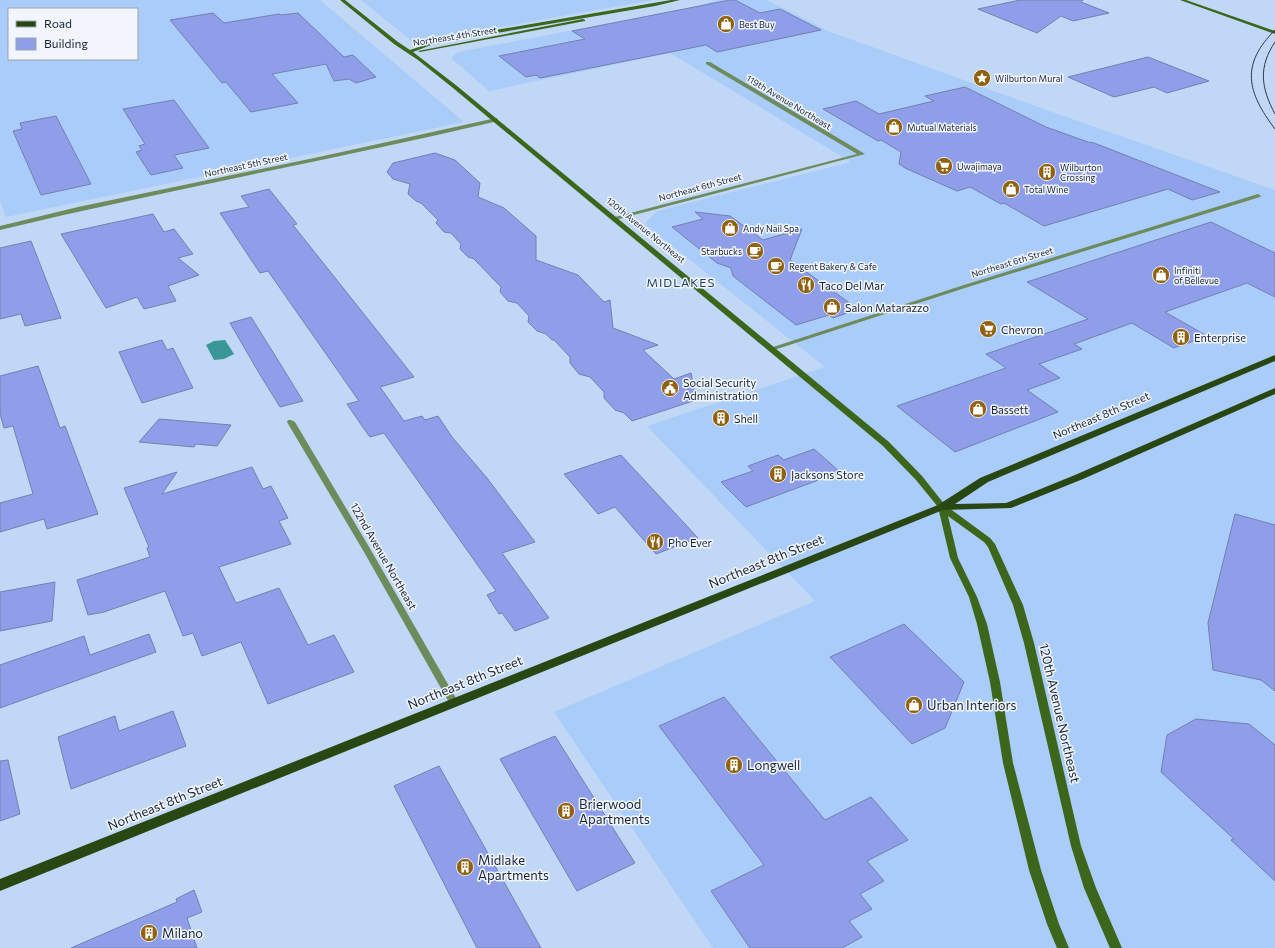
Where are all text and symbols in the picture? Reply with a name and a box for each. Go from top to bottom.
legend [8,8,138,60]
shop icon: Best Buy [716,14,736,34]
text: Road [44,16,72,30]
place label: Best Buy [739,19,775,30]
street label: Northeast 4th Street [412,24,498,48]
text: Building [44,36,88,50]
place icon: Wilburton Mural [972,68,992,88]
street label: 119th Avenue Northeast [744,72,834,132]
place label: Wilburton Mural [995,73,1063,84]
shop icon: Mutual Materials [884,117,904,137]
place label: Mutual Materials [907,122,977,133]
street label: Northeast 5th Street [203,151,289,179]
supermarket icon: Uwajimaya [934,156,954,176]
place label: Uwajimaya [957,161,1002,172]
building icon: Wilburton Crossing [1037,162,1057,182]
place label: Wilburton Crossing [1060,162,1102,183]
street label: Northeast 6th Street [658,171,743,203]
shop icon: Total Wine [1001,179,1021,199]
place label: Total Wine [1024,184,1068,195]
street label: 120th Avenue Northeast [604,195,688,266]
shop icon: Andy Nail Spa [720,218,740,238]
place label: Andy Nail Spa [743,223,799,234]
cafe icon: Starbucks [745,241,765,261]
street label: Northeast 6th Street [970,244,1055,280]
place label: Starbucks [701,246,742,257]
cafe icon: Regent Bakery & Cafe [766,256,786,276]
place label: Regent Bakery & Cafe [789,261,877,272]
shop icon: Infiniti of Bellevue [1151,265,1171,285]
place label: Infiniti of Bellevue [1174,265,1219,286]
district label: MIDLAKES [646,275,716,289]
restaurant icon: Taco Del Mar [796,275,816,295]
place label: Taco Del Mar [819,279,885,292]
shop icon: Salon Matarazzo [822,297,842,317]
place label: Salon Matarazzo [845,301,929,314]
supermarket icon: Chevron [978,319,998,339]
place label: Chevron [1001,323,1043,336]
building icon: Enterprise [1171,327,1191,347]
place label: Enterprise [1194,331,1246,344]
place label: Social Security Administration [683,376,758,402]
public building icon: Social Security Administration [660,378,680,398]
street label: Northeast 8th Street [1051,389,1152,441]
shop icon: Bassett [968,399,988,419]
place label: Bassett [991,403,1029,416]
building icon: Shell [711,408,731,428]
place label: Shell [734,412,758,425]
building icon: Jacksons Store [768,464,788,484]
place label: Jacksons Store [791,468,864,482]
street label: 122nd Avenue Northeast [348,500,420,612]
street label: Northeast 8th Street [706,531,826,591]
restaurant icon: Pho Ever [645,532,665,552]
place label: Pho Ever [668,536,712,549]
street label: 120th Avenue Northeast [1036,642,1084,784]
street label: Northeast 8th Street [405,652,525,712]
shop icon: Urban Interiors [904,695,924,715]
place label: Urban Interiors [927,697,1017,713]
building icon: Longwell [724,755,744,775]
place label: Longwell [747,757,800,773]
street label: Northeast 8th Street [105,773,225,833]
place label: Brierwood Apartments [579,796,650,827]
building icon: Brierwood Apartments [556,801,576,821]
place label: Midlake Apartments [478,852,549,883]
building icon: Midlake Apartments [455,857,475,877]
building icon: Milano [139,923,159,943]
place label: Milano [162,925,203,941]

